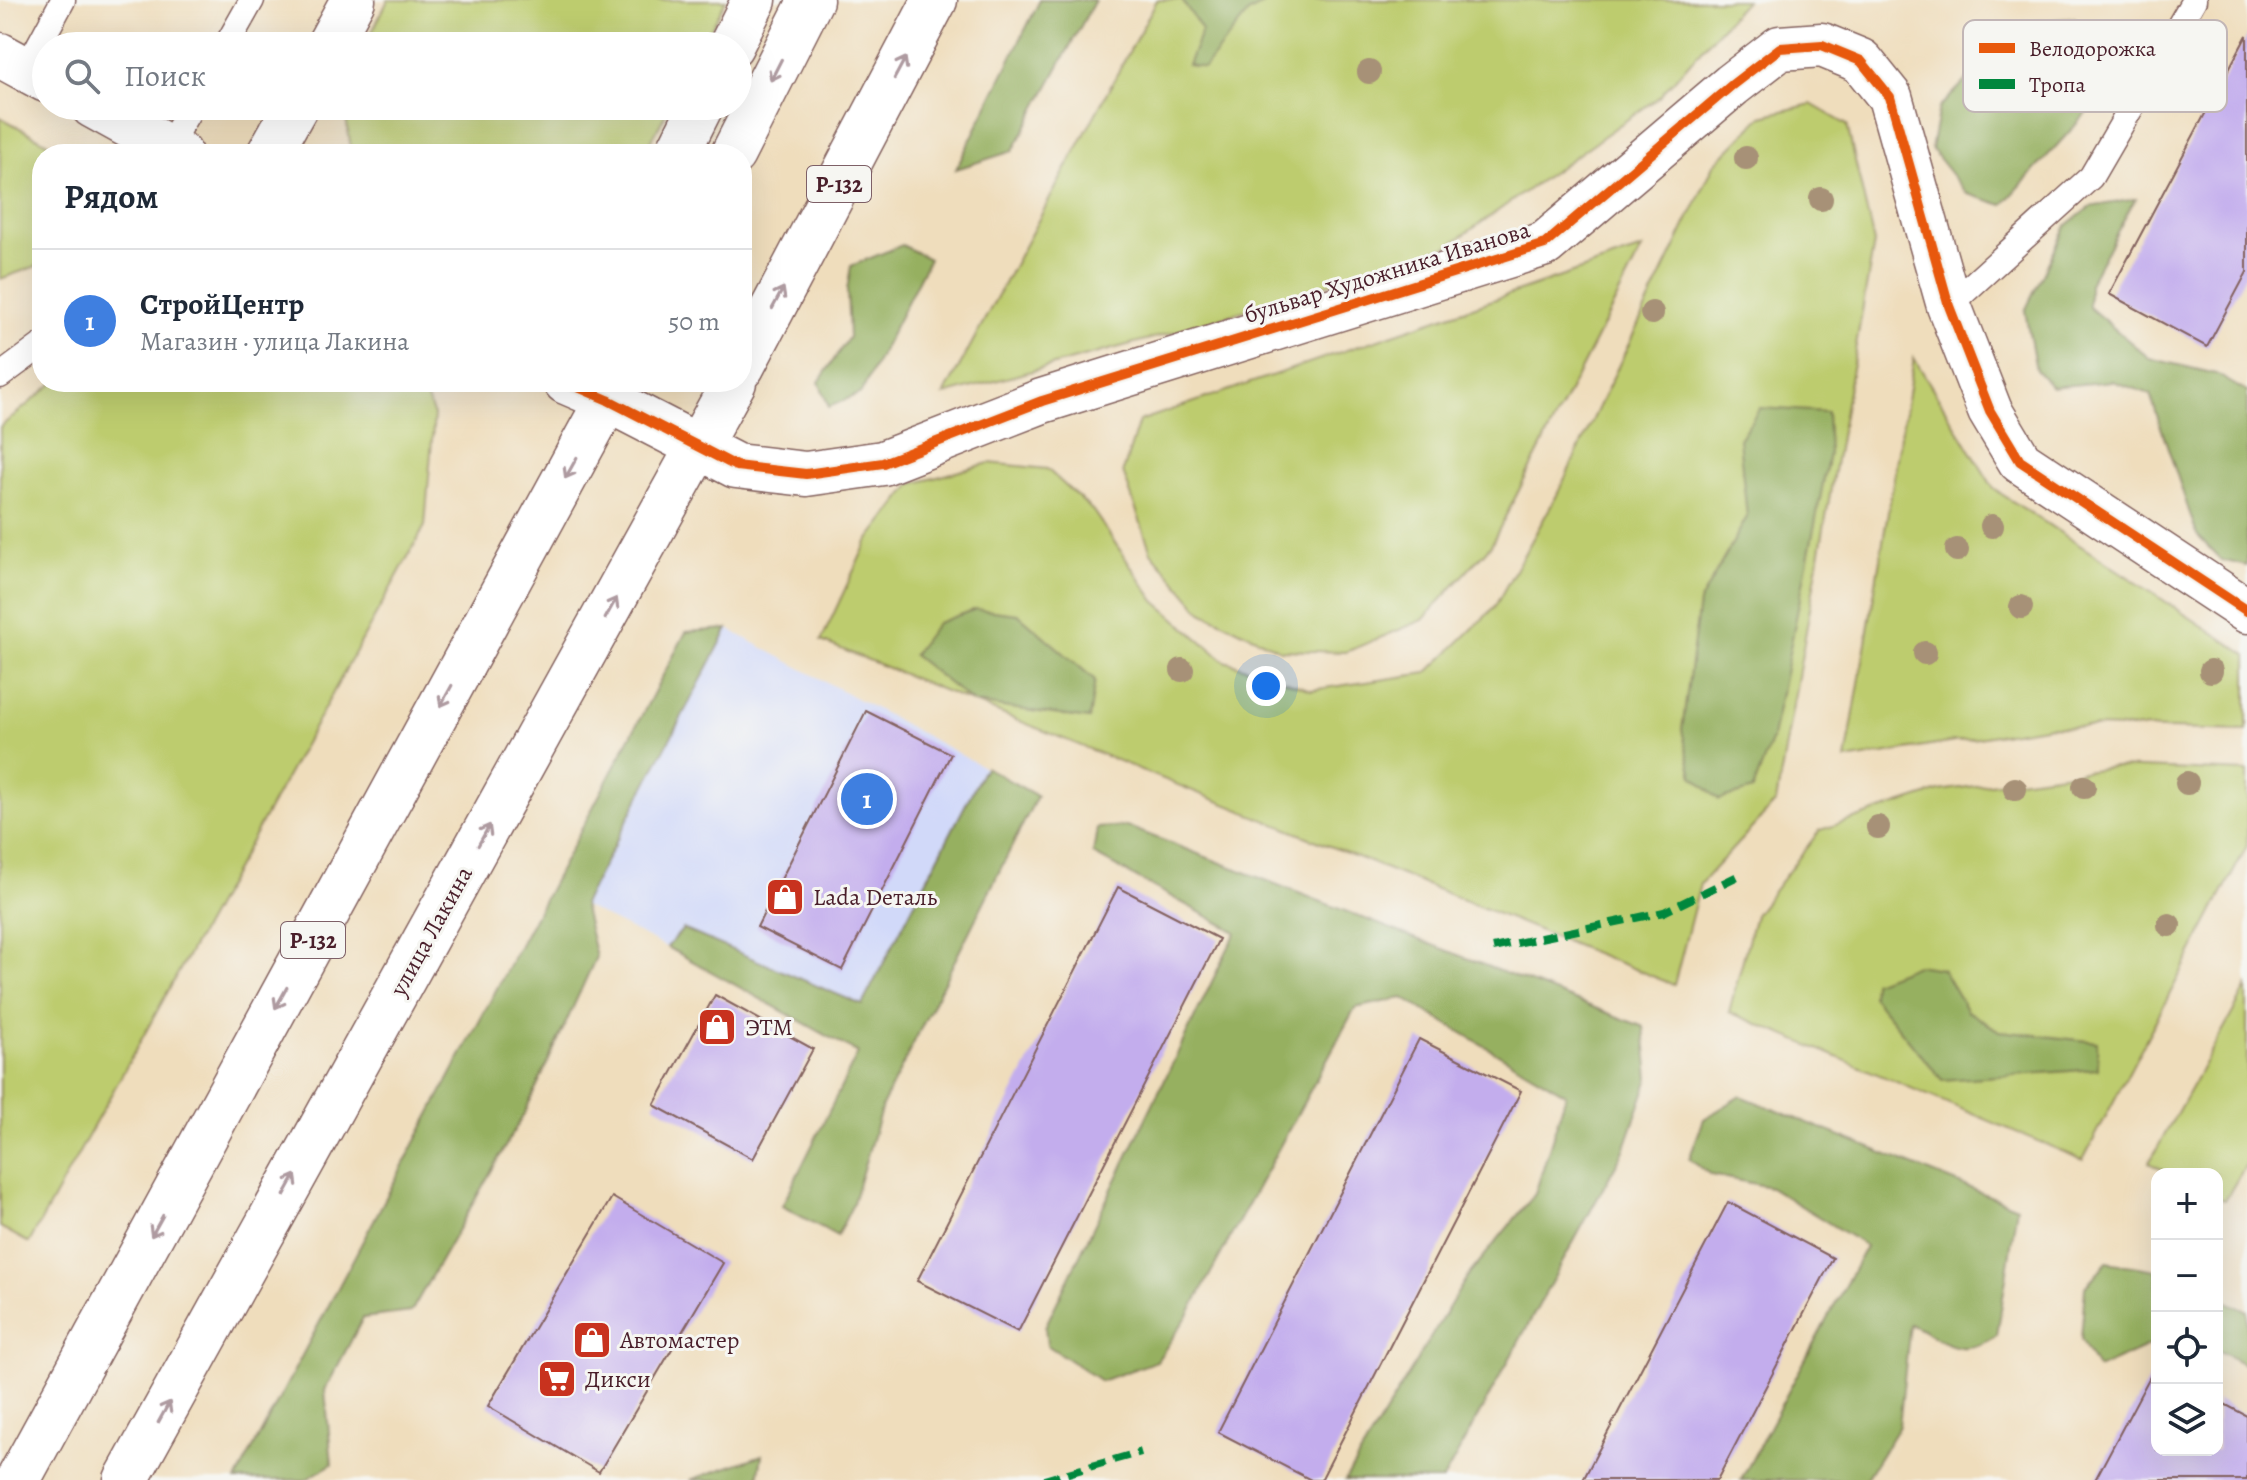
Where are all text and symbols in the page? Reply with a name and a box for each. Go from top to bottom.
legend [1963,20,2227,112]
search box [32,32,752,120]
text: Велодорожка [2029,34,2157,64]
icon: search [60,54,104,98]
text: Поиск [124,56,206,96]
one-way arrow [768,57,783,81]
one-way arrow [892,57,908,81]
text: Тропа [2029,70,2087,100]
road number: Р-132 [807,166,871,202]
text: Рядом [64,173,158,220]
street label: бульвар Художника Иванова [1240,213,1534,331]
text: СтройЦентр [140,284,304,324]
one-way arrow [771,287,787,311]
text: 1 [85,304,95,339]
text: 50 m [668,304,720,339]
text: Магазин · улица Лакина [140,324,409,359]
one-way arrow [563,456,579,479]
one-way arrow [603,596,619,620]
your location [1246,666,1286,706]
one-way arrow [438,684,454,708]
pin: 1 [841,769,893,829]
one-way arrow [477,824,493,847]
street label: улица Лакина [382,860,480,1003]
shop icon: Lada Dеталь [764,876,806,918]
place label: Lada Dеталь [813,881,938,913]
road number: Р-132 [281,922,345,958]
one-way arrow [273,986,289,1010]
shop icon: ЭТМ [696,1006,738,1048]
place label: ЭТМ [745,1011,793,1043]
map controls [2151,1168,2223,1456]
button: + [2151,1168,2223,1240]
one-way arrow [283,1173,298,1197]
one-way arrow [149,1214,164,1238]
button: − [2151,1240,2223,1312]
button: locate [2151,1312,2223,1384]
shop icon: Автомастер [571,1319,613,1361]
place label: Автомастер [619,1324,740,1356]
supermarket icon: Дикси [536,1358,578,1400]
place label: Дикси [585,1363,651,1395]
button: layers [2151,1384,2223,1456]
one-way arrow [156,1401,172,1424]

